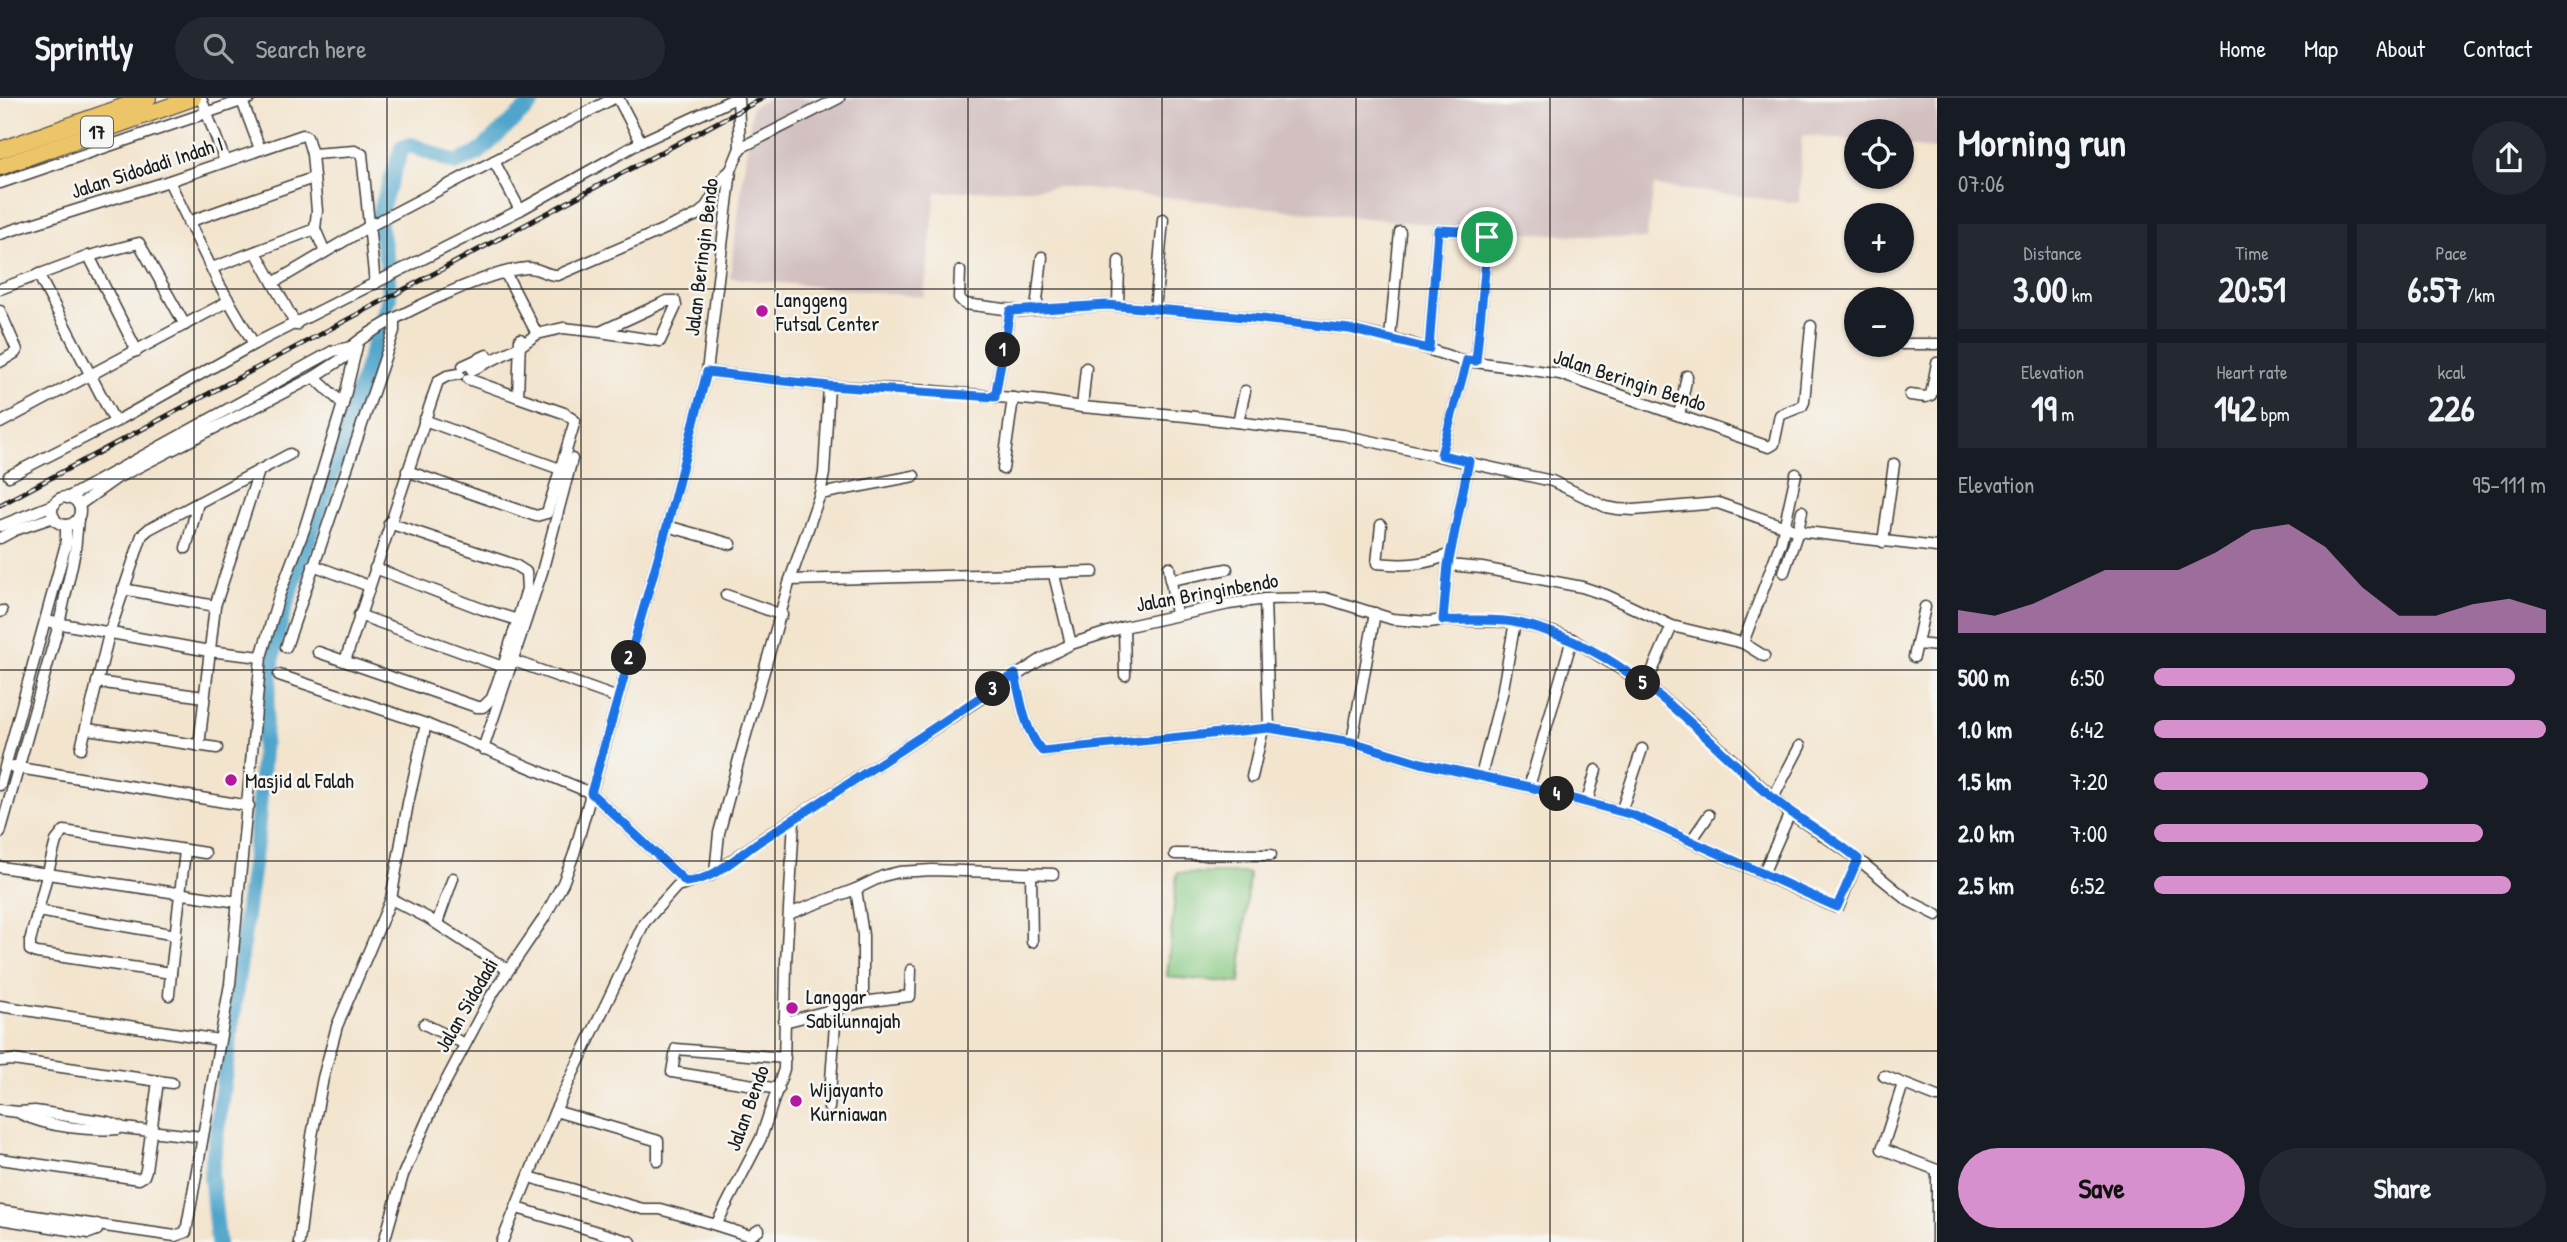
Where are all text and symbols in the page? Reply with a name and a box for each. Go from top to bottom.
search box [175,17,665,80]
text: Sprintly [35,26,133,70]
icon: search [199,29,237,67]
text: Search here [255,31,366,66]
text: Home [2219,32,2266,64]
text: Map [2304,32,2338,64]
text: About [2376,32,2425,64]
text: Contact [2463,32,2532,64]
road number: 17 [81,116,113,148]
text: Morning run [1958,116,2126,168]
map controls [1844,119,1914,357]
button: locate [1844,119,1914,189]
button: share [2472,121,2546,195]
street label: Jalan Sidodadi Indah I [67,129,227,205]
text: 07:06 [1958,168,2005,199]
street label: Jalan Beringin Bendo [677,176,725,338]
button: + [1844,203,1914,273]
pin [1457,207,1517,267]
icon: arrive [1468,218,1506,256]
text: Distance [2024,240,2082,266]
text: Time [2235,240,2269,266]
text: Pace [2436,240,2467,266]
text: 3.00 [2013,266,2067,313]
text: 20:51 [2218,266,2286,313]
text: 6:57 [2408,266,2462,313]
text: km [2067,282,2093,308]
text: /km [2462,282,2495,308]
place label: Langgeng Futsal Center [775,285,879,338]
button: − [1844,287,1914,357]
marker: Langgeng Futsal Center [754,303,770,319]
pin: 1 [986,332,1020,368]
text: 1 [999,336,1006,362]
street label: Jalan Beringin Bendo [1550,342,1710,418]
text: Elevation [2021,359,2084,385]
text: Heart rate [2217,359,2287,385]
text: kcal [2437,359,2465,385]
text: 19 [2031,385,2057,432]
text: 142 [2214,385,2256,432]
text: 226 [2428,385,2475,432]
text: m [2057,401,2074,427]
text: bpm [2256,401,2290,427]
text: Elevation [1958,469,2034,500]
text: 95–111 m [2472,469,2546,500]
street label: Jalan Bringinbendo [1134,565,1280,619]
pin: 2 [612,640,646,676]
text: 2 [624,644,633,670]
text: 500 m [1958,662,2009,693]
text: 6:50 [2070,662,2105,693]
pin: 5 [1626,666,1660,700]
text: 5 [1638,669,1647,695]
pin: 3 [976,672,1010,706]
text: 3 [988,675,997,701]
text: 1.0 km [1958,714,2012,745]
text: 6:42 [2070,714,2104,745]
place label: Masjid al Falah [245,766,354,795]
text: 1.5 km [1958,766,2011,797]
text: 7:20 [2070,766,2108,797]
marker: Masjid al Falah [223,772,239,788]
pin: 4 [1540,776,1574,812]
text: 4 [1553,780,1560,806]
text: 2.0 km [1958,818,2014,849]
text: 7:00 [2070,818,2107,849]
text: 2.5 km [1958,870,2014,901]
text: 6:52 [2070,870,2105,901]
street label: Jalan Sidodadi [427,953,505,1057]
place label: Langgar Sabilunnajah [806,982,901,1035]
marker: Langgar Sabilunnajah [784,1000,800,1016]
street label: Jalan Bendo [718,1061,776,1155]
place label: Wijayanto Kurniawan [810,1075,887,1128]
marker: Wijayanto Kurniawan [788,1093,804,1109]
button: Save [1958,1148,2245,1228]
button: Share [2259,1148,2546,1228]

